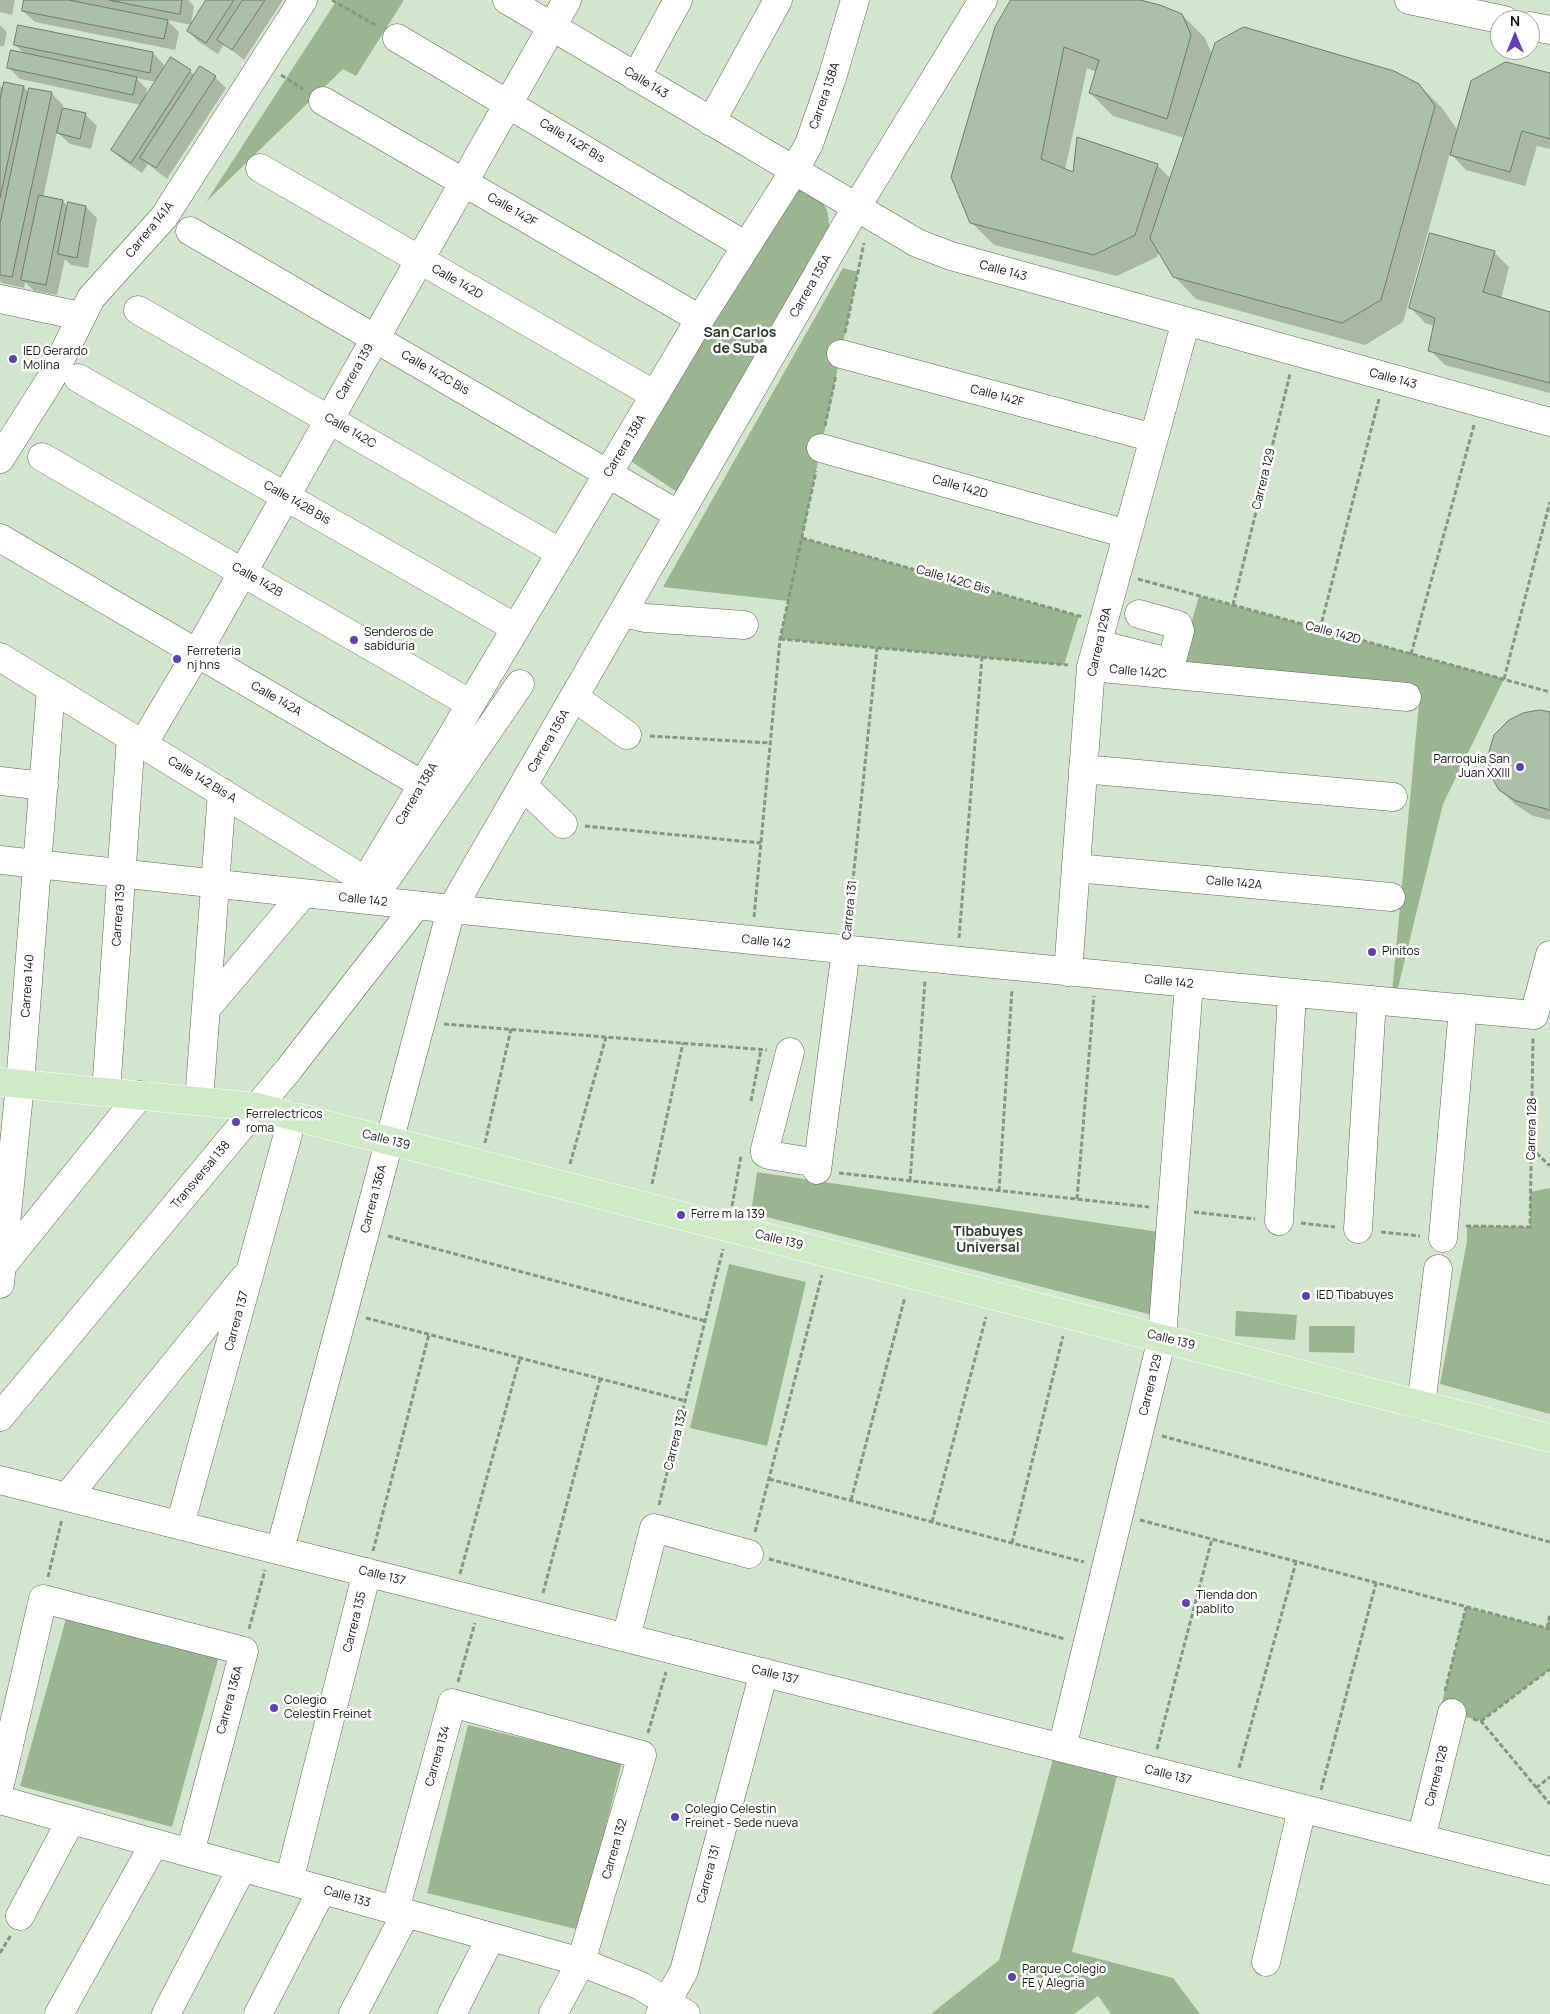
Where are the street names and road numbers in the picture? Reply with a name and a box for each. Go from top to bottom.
street label: Carrera 138A [807,61,843,131]
street label: Calle 143 [621,64,671,102]
street label: Calle 142F Bis [537,116,607,166]
street label: Calle 142F [485,190,539,230]
street label: Carrera 141A [123,199,177,261]
street label: Carrera 136A [787,252,835,320]
street label: Calle 143 [978,258,1028,284]
street label: Calle 142D [429,262,485,302]
street label: Carrera 139 [333,341,377,403]
street label: Calle 142C Bis [398,348,472,398]
street label: Calle 143 [1368,366,1418,392]
street label: Calle 142F [969,382,1025,410]
street label: Calle 142C [322,410,378,452]
street label: Carrera 138A [601,412,649,480]
street label: Carrera 129 [1249,447,1279,511]
street label: Calle 142D [931,472,989,502]
street label: Calle 142B Bis [261,478,333,528]
street label: Calle 142B [229,560,285,600]
street label: Calle 142C Bis [914,563,992,597]
street label: Carrera 129A [1085,606,1115,678]
street label: Calle 142D [1304,619,1362,647]
street label: Calle 142C [1109,662,1167,682]
street label: Calle 142A [248,679,304,719]
street label: Carrera 136A [525,707,573,775]
street label: Calle 142 Bis A [165,754,239,806]
street label: Carrera 138A [393,760,441,828]
street label: Calle 142A [1205,873,1263,893]
street label: Carrera 131 [840,879,860,941]
street label: Carrera 139 [110,883,128,947]
street label: Calle 142 [338,890,388,910]
street label: Calle 142 [741,932,791,952]
street label: Carrera 140 [19,954,37,1018]
street label: Calle 142 [1144,972,1194,992]
street label: Carrera 128 [1524,1098,1540,1160]
street label: Calle 139 [360,1127,412,1153]
street label: Transversal 138 [169,1138,233,1212]
street label: Carrera 136A [358,1163,390,1235]
street label: Calle 139 [753,1227,805,1253]
street label: Carrera 137 [222,1290,252,1352]
street label: Calle 139 [1145,1327,1197,1353]
street label: Carrera 129 [1136,1353,1166,1417]
street label: Carrera 132 [662,1408,690,1472]
street label: Calle 137 [357,1563,407,1589]
street label: Carrera 135 [340,1590,370,1654]
street label: Calle 137 [750,1662,800,1688]
street label: Carrera 136A [214,1664,246,1736]
street label: Carrera 134 [422,1724,454,1788]
street label: Carrera 128 [1422,1744,1452,1808]
street label: Calle 137 [1143,1762,1193,1788]
street label: Carrera 132 [600,1817,630,1881]
street label: Carrera 131 [694,1843,724,1905]
street label: Calle 133 [322,1883,372,1911]

